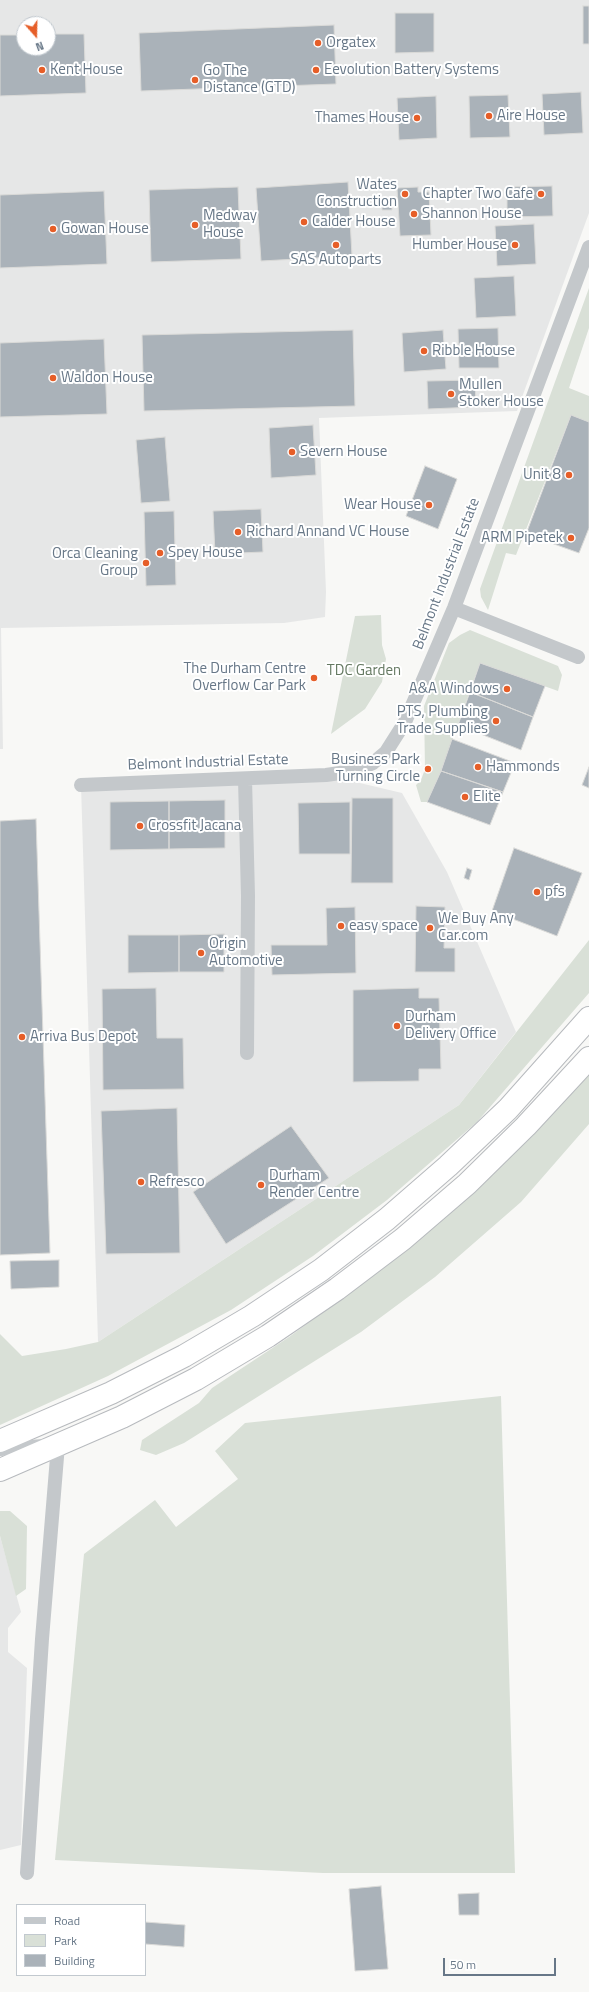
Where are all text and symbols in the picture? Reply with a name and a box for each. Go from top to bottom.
north arrow [16,16,56,56]
place label: Orgatex [326,34,376,52]
text: N [33,38,46,55]
marker: Orgatex [313,38,323,48]
place label: Kent House [50,61,123,79]
place label: Eevolution Battery Systems [324,61,499,79]
place label: Go The Distance (GTD) [203,62,295,97]
marker: Kent House [37,65,47,75]
marker: Eevolution Battery Systems [311,65,321,75]
marker: Go The Distance (GTD) [190,75,200,85]
place label: Aire House [497,107,566,125]
place label: Thames House [315,109,409,127]
marker: Aire House [484,111,494,121]
marker: Thames House [412,113,422,123]
place label: Wates Construction [317,176,397,211]
place label: Chapter Two Cafe [423,185,533,203]
marker: Wates Construction [400,189,410,199]
marker: Chapter Two Cafe [536,189,546,199]
place label: Shannon House [422,205,522,223]
place label: Medway House [203,207,257,242]
marker: Shannon House [409,209,419,219]
place label: Calder House [312,213,396,231]
marker: Calder House [299,217,309,227]
place label: Gowan House [61,220,149,238]
marker: Medway House [190,220,200,230]
marker: Gowan House [48,224,58,234]
place label: Humber House [412,236,507,254]
marker: SAS Autoparts [331,240,341,250]
marker: Humber House [510,240,520,250]
place label: SAS Autoparts [290,251,382,269]
place label: Ribble House [432,342,515,360]
marker: Ribble House [419,346,429,356]
place label: Waldon House [61,369,153,387]
marker: Waldon House [48,373,58,383]
place label: Mullen Stoker House [459,376,544,411]
marker: Mullen Stoker House [446,389,456,399]
place label: Severn House [300,443,387,461]
marker: Severn House [287,447,297,457]
place label: Unit 8 [523,466,561,484]
marker: Unit 8 [564,470,574,480]
place label: Wear House [344,496,421,514]
street label: Belmont Industrial Estate [410,496,484,652]
marker: Wear House [424,500,434,510]
place label: Richard Annand VC House [246,523,409,541]
marker: Richard Annand VC House [233,527,243,537]
place label: ARM Pipetek [481,529,563,547]
marker: ARM Pipetek [566,533,576,543]
place label: Spey House [168,544,243,562]
place label: Orca Cleaning Group [52,545,138,580]
marker: Spey House [155,548,165,558]
marker: Orca Cleaning Group [141,558,151,568]
place label: The Durham Centre Overflow Car Park [183,660,306,695]
park label: TDC Garden [327,662,401,680]
marker: The Durham Centre Overflow Car Park [309,673,319,683]
place label: A&A Windows [409,680,499,698]
marker: A&A Windows [502,684,512,694]
place label: PTS, Plumbing Trade Supplies [397,703,488,738]
marker: PTS, Plumbing Trade Supplies [491,716,501,726]
street label: Belmont Industrial Estate [127,751,289,775]
place label: Business Park Turning Circle [331,751,420,786]
place label: Hammonds [486,758,560,776]
marker: Hammonds [473,762,483,772]
marker: Business Park Turning Circle [423,764,433,774]
place label: Elite [473,788,501,806]
marker: Elite [460,792,470,802]
place label: Crossfit Jacana [148,817,241,835]
marker: Crossfit Jacana [135,821,145,831]
place label: pfs [545,883,565,901]
marker: pfs [532,887,542,897]
place label: We Buy Any Car.com [438,910,514,945]
place label: easy space [349,917,418,935]
marker: easy space [336,921,346,931]
marker: We Buy Any Car.com [425,923,435,933]
place label: Origin Automotive [209,935,283,970]
marker: Origin Automotive [196,948,206,958]
place label: Durham Delivery Office [405,1008,497,1043]
marker: Durham Delivery Office [392,1021,402,1031]
place label: Arriva Bus Depot [30,1028,136,1046]
marker: Arriva Bus Depot [17,1032,27,1042]
place label: Durham Render Centre [269,1167,359,1202]
place label: Refresco [149,1173,205,1191]
marker: Refresco [136,1177,146,1187]
marker: Durham Render Centre [256,1180,266,1190]
legend [16,1904,146,1976]
text: Road [54,1911,80,1930]
text: Park [54,1931,77,1950]
scale bar [445,1950,558,1976]
text: Building [54,1951,95,1970]
text: 50 m [450,1955,476,1974]

